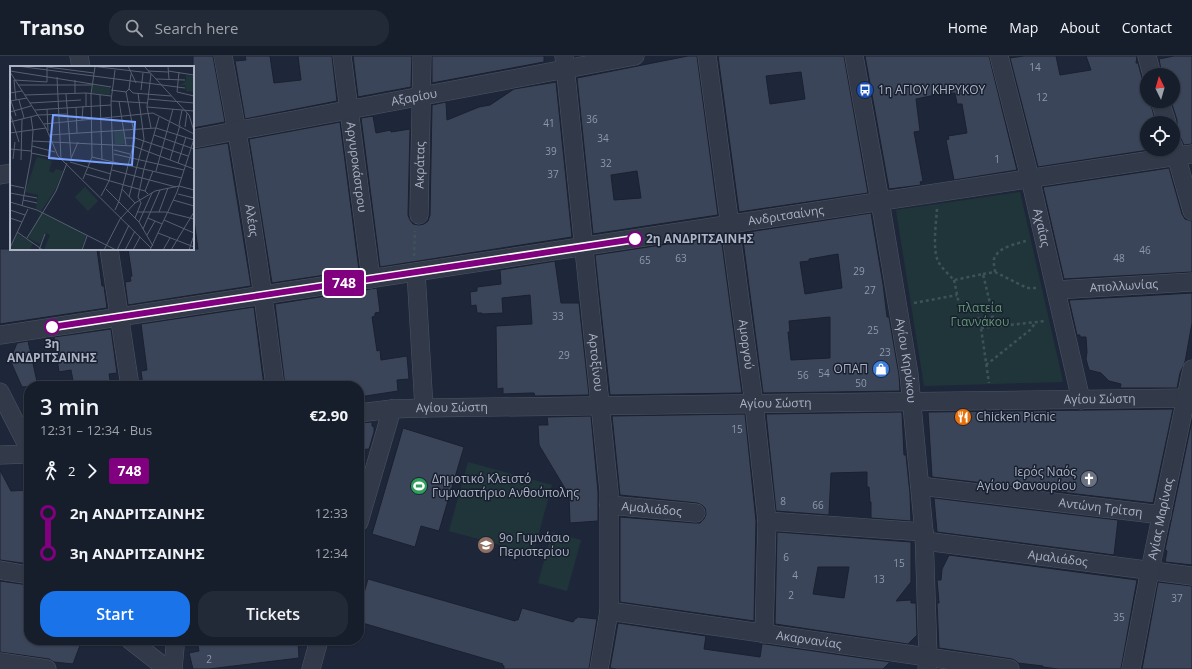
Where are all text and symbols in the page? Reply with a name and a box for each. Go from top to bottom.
search box [109,10,389,46]
text: Transo [20,15,85,41]
icon: search [123,17,145,39]
text: Search here [155,18,238,38]
text: Home [948,18,987,37]
text: Map [1009,18,1038,37]
text: About [1060,18,1100,37]
text: Contact [1122,18,1172,37]
house number: 14 [1029,60,1041,74]
inset map [10,66,194,250]
north arrow [1140,68,1180,108]
map controls [1140,68,1180,156]
bus stop icon: 1η ΑΓΙΟΥ ΚΗΡΥΚΟΥ [855,80,875,100]
place label: 1η ΑΓΙΟΥ ΚΗΡΥΚΟΥ [878,81,985,98]
street label: Αξαρίου [390,84,438,110]
house number: 12 [1036,90,1048,104]
house number: 36 [586,112,598,126]
house number: 41 [543,116,555,130]
button: locate [1140,116,1180,156]
street label: Αργυροκάστρου [343,121,371,213]
house number: 34 [597,131,609,145]
street label: Ακράτας [410,141,428,189]
house number: 39 [545,144,557,158]
house number: 1 [994,152,1000,166]
house number: 32 [600,156,612,170]
house number: 37 [547,167,559,181]
street label: Ανδριτσαίνης [747,201,825,229]
street label: Αλέας [241,203,263,238]
street label: Αχαΐας [1029,207,1055,249]
place label: 2η ΑΝΔΡΙΤΣΑΙΝΗΣ [646,230,754,247]
marker: 2η ΑΝΔΡΙΤΣΑΙΝΗΣ [627,231,643,247]
house number: 46 [1139,243,1151,257]
house number: 63 [675,251,687,265]
house number: 48 [1113,251,1125,265]
house number: 65 [639,253,651,267]
house number: 29 [853,264,865,278]
line badge: 748 [321,270,367,296]
text: 748 [332,273,356,292]
street label: Απολλωνίας [1089,275,1159,296]
house number: 27 [864,283,876,297]
park label: πλατεία Γιαννάκου [951,299,1009,330]
house number: 33 [552,309,564,323]
street label: Αγίου Κηρύκου [892,317,921,404]
street label: Αμοργού [735,318,758,370]
marker: 3η ΑΝΔΡΙΤΣΑΙΝΗΣ [44,319,60,335]
house number: 25 [867,323,879,337]
street label: Αρτοξίνου [585,332,608,392]
place label: 3η ΑΝΔΡΙΤΣΑΙΝΗΣ [7,335,97,366]
house number: 23 [879,345,891,359]
house number: 29 [558,348,570,362]
shop icon: ΟΠΑΠ [871,359,891,379]
place label: ΟΠΑΠ [834,360,868,377]
house number: 54 [818,366,830,380]
house number: 56 [797,368,809,382]
house number: 50 [855,376,867,390]
street label: Αγίου Σώστη [1064,390,1136,408]
text: 3 min [40,391,99,421]
street label: Αγίου Σώστη [740,394,812,412]
street label: Αγίου Σώστη [415,398,488,416]
text: €2.90 [309,405,348,425]
restaurant icon: Chicken Picnic [953,407,973,427]
place label: Chicken Picnic [976,408,1056,425]
text: 12:31 – 12:34 · Bus [40,421,152,439]
house number: 15 [731,422,743,436]
icon: walk [40,460,62,482]
icon: forward [81,460,103,482]
text: 748 [117,461,141,480]
text: 2 [68,462,75,480]
place label: Ιερός Ναός Αγίου Φανουρίου [977,463,1076,494]
church icon: Ιερός Ναός Αγίου Φανουρίου [1079,469,1099,489]
place label: Δημοτικό Κλειστό Γυμναστήριο Ανθούπολης [432,470,579,501]
sports icon: Δημοτικό Κλειστό Γυμναστήριο Ανθούπολης [409,476,429,496]
street label: Αγίας Μαρίνας [1143,476,1177,561]
house number: 8 [780,494,786,508]
street label: Αντώνη Τρίτση [1058,494,1144,521]
street label: Αμαλιάδος [621,497,683,520]
house number: 66 [812,498,824,512]
text: 2η ΑΝΔΡΙΤΣΑΙΝΗΣ [70,503,205,523]
text: 12:33 [315,504,348,522]
place label: 9ο Γυμνάσιο Περιστερίου [499,529,570,560]
school or university icon: 9ο Γυμνάσιο Περιστερίου [476,535,496,555]
text: 3η ΑΝΔΡΙΤΣΑΙΝΗΣ [70,543,205,563]
text: 12:34 [315,544,348,562]
street label: Αμαλιάδος [1027,546,1089,570]
house number: 6 [783,550,789,564]
house number: 15 [893,556,905,570]
house number: 4 [792,568,798,582]
house number: 13 [873,572,885,586]
house number: 2 [788,588,794,602]
button: Start [40,591,190,637]
button: Tickets [198,591,348,637]
house number: 37 [1171,591,1183,605]
house number: 35 [1113,610,1125,624]
street label: Ακαρνανίας [775,626,843,653]
house number: 2 [206,652,212,666]

